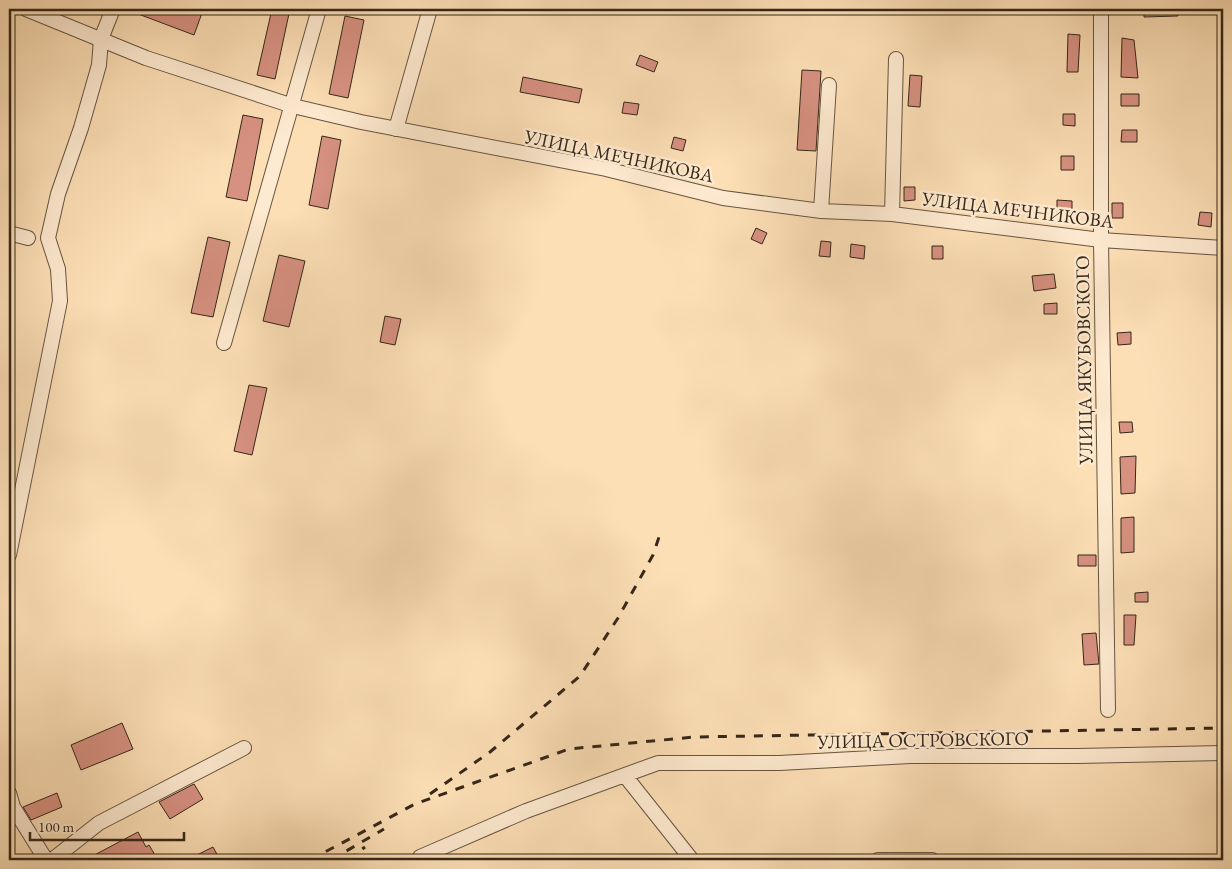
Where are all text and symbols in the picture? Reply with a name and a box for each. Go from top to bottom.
street label: УЛИЦА МЕЧНИКОВА [521,123,717,188]
street label: УЛИЦА МЕЧНИКОВА [920,186,1116,234]
street label: УЛИЦА ЯКУБОВСКОГО [1070,255,1098,466]
street label: УЛИЦА ОСТРОВСКОГО [816,726,1029,754]
scale bar [30,809,184,841]
text: 100 m [38,817,75,836]

